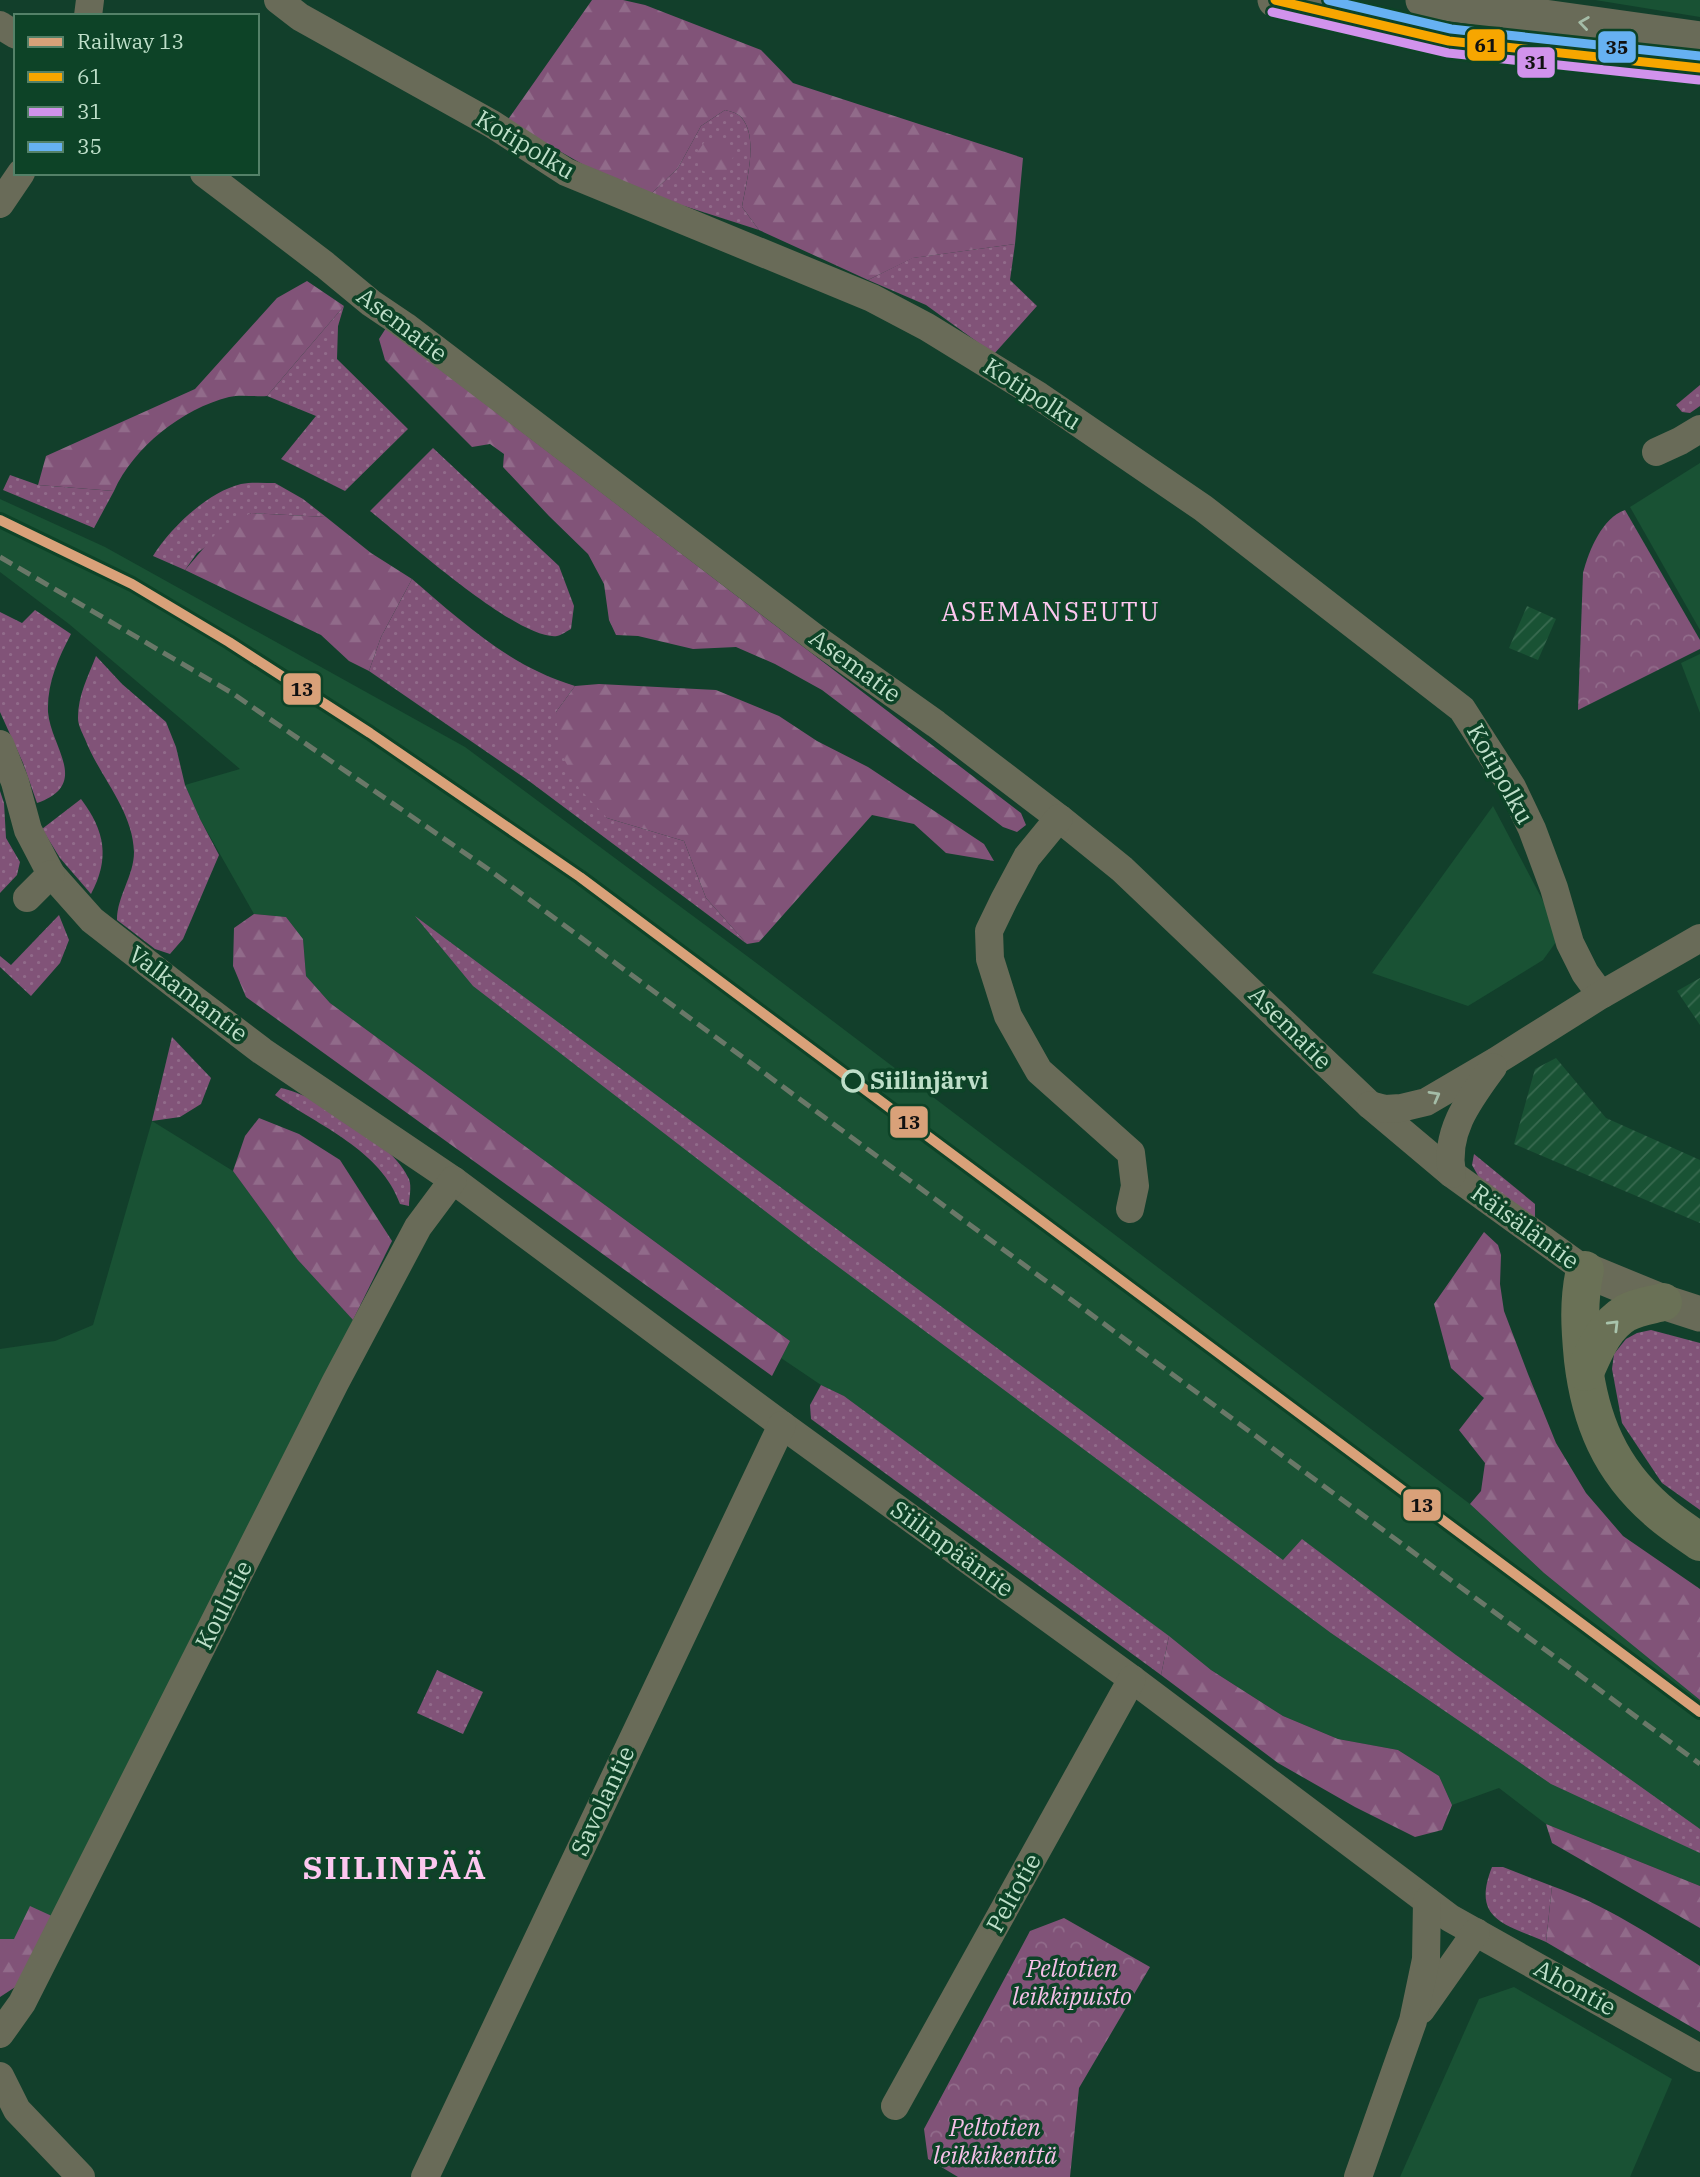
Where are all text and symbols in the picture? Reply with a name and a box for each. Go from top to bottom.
legend [14,14,259,175]
one-way arrow [1578,15,1590,30]
text: Railway 13 [77,27,184,55]
line badge: 61 [1466,28,1506,62]
line badge: 35 [1597,30,1637,64]
text: 61 [1475,33,1497,57]
text: 35 [1606,35,1628,59]
line badge: 31 [1516,46,1556,79]
text: 31 [1525,50,1547,74]
text: 61 [77,62,102,90]
text: 31 [77,97,102,125]
street label: Kotipolku [470,102,581,186]
text: 35 [77,132,102,160]
street label: Asematie [351,280,454,369]
street label: Kotipolku [978,350,1088,437]
district label: ASEMANSEUTU [941,594,1161,628]
street label: Asematie [803,621,908,709]
line badge: 13 [282,672,322,706]
text: 13 [291,677,313,701]
street label: Kotipolku [1460,718,1542,830]
street label: Valkamantie [122,938,255,1049]
street label: Asematie [1242,979,1339,1076]
place label: Siilinjärvi [870,1064,989,1096]
marker: Siilinjärvi [842,1070,864,1092]
one-way arrow [1428,1091,1441,1104]
line badge: 13 [889,1105,929,1139]
text: 13 [898,1110,920,1134]
street label: Räisäläntie [1465,1176,1586,1276]
one-way arrow [1606,1320,1619,1333]
line badge: 13 [1402,1488,1442,1522]
street label: Siilinpääntie [885,1493,1021,1604]
text: 13 [1411,1493,1433,1517]
street label: Koulutie [187,1555,259,1654]
street label: Savolantie [563,1741,641,1861]
district label: SIILINPÄÄ [302,1846,488,1888]
street label: Peltotie [978,1847,1048,1938]
park label: Peltotien leikkipuisto [1012,1952,1132,2012]
street label: Ahontie [1529,1952,1622,2023]
park label: Peltotien leikkikenttä [933,2111,1057,2171]

